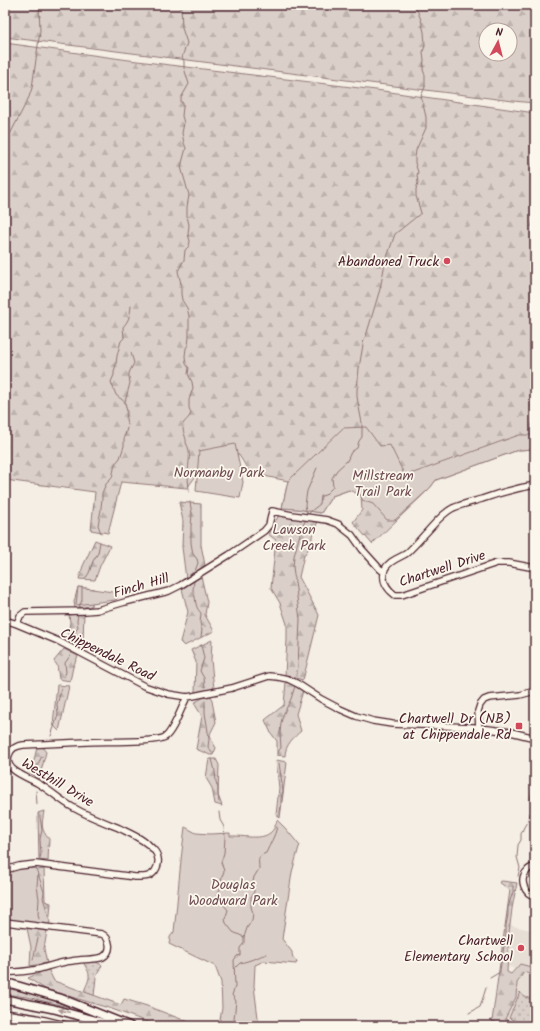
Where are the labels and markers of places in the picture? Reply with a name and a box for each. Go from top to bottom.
place label: Abandoned Truck [338,251,439,273]
marker: Abandoned Truck [442,256,452,266]
place label: Chartwell Dr (NB) at Chippendale Rd [399,708,512,746]
marker: Chartwell Dr (NB) at Chippendale Rd [514,721,524,731]
place label: Chartwell Elementary School [404,930,514,968]
marker: Chartwell Elementary School [516,943,526,953]

